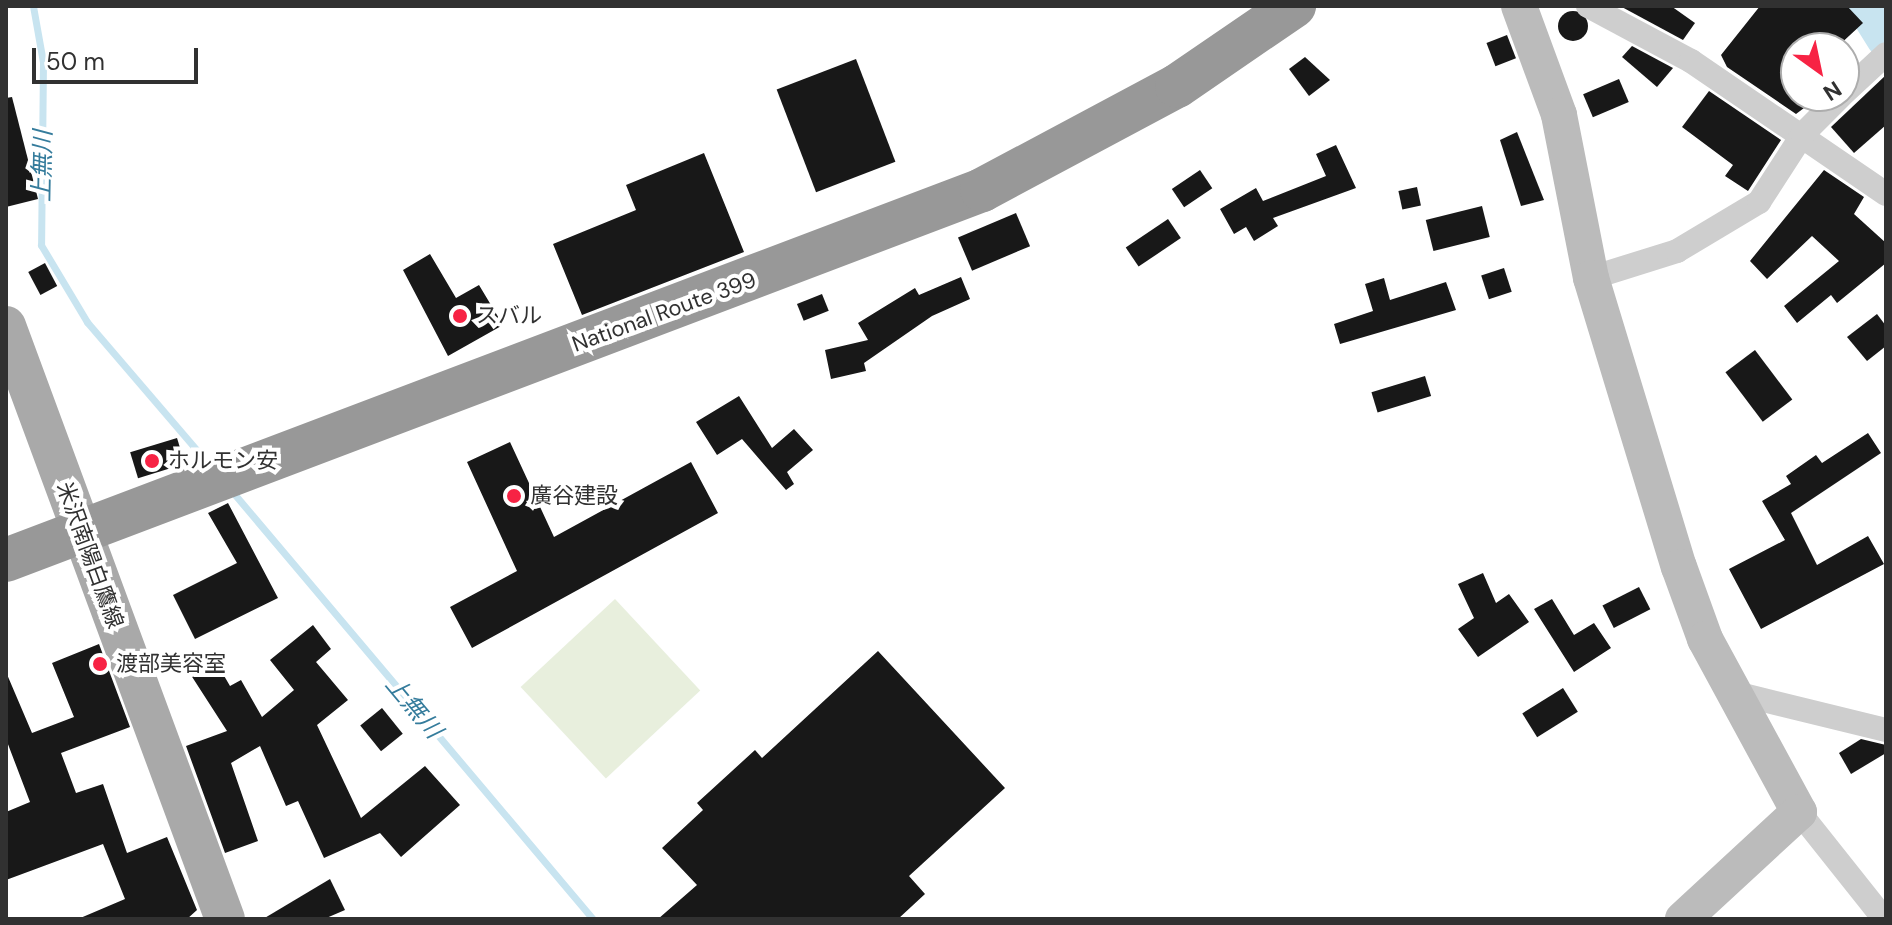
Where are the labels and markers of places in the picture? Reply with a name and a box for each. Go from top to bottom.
place label: スバル [476,303,542,329]
marker: スバル [451,307,469,325]
place label: ホルモン安 [168,448,278,474]
marker: ホルモン安 [143,452,161,470]
place label: 廣谷建設 [530,483,618,509]
marker: 廣谷建設 [505,487,523,505]
place label: 渡部美容室 [116,651,226,677]
marker: 渡部美容室 [91,655,109,673]

